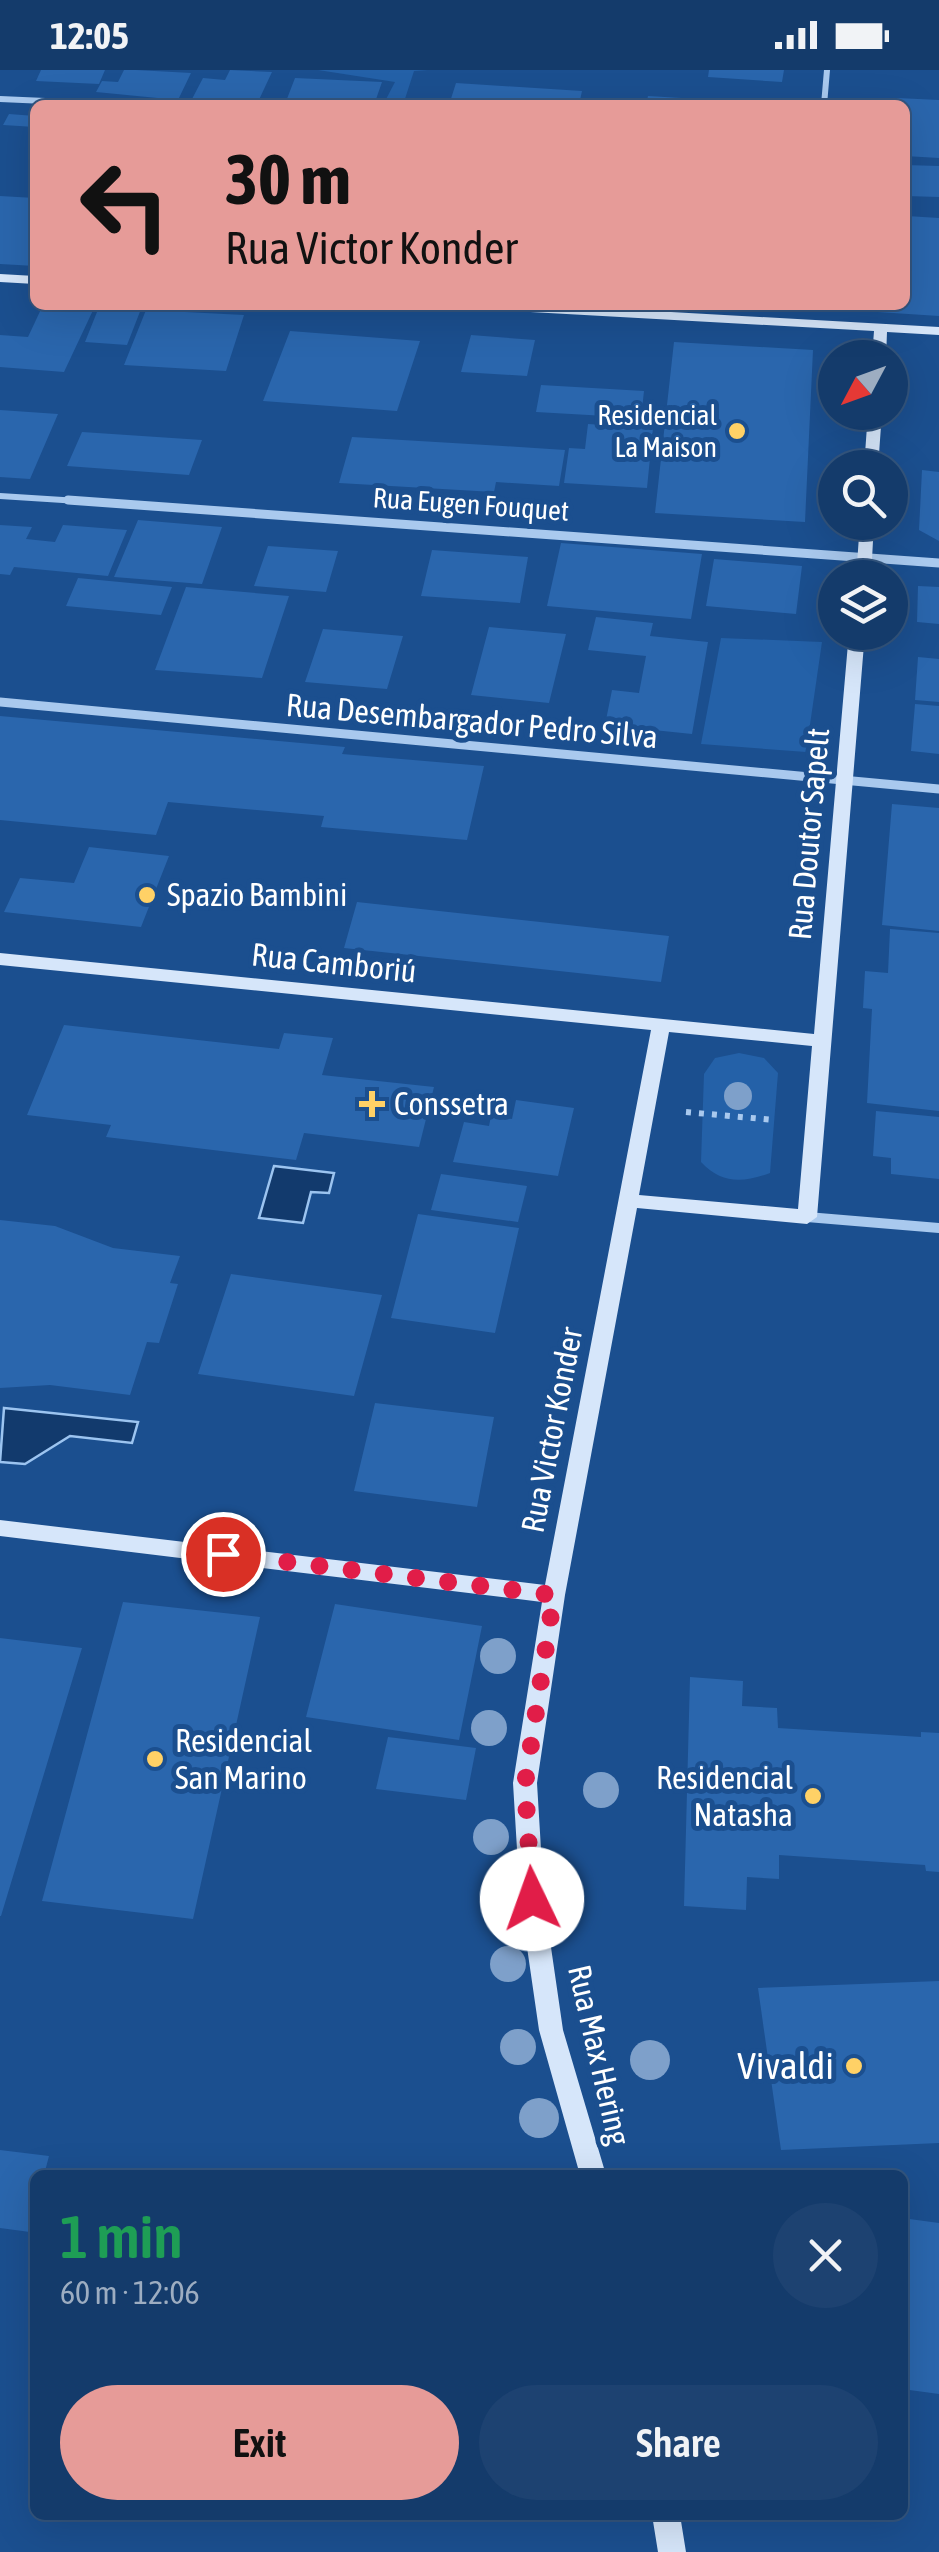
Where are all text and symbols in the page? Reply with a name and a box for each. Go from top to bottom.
text: 12:05 [50,14,129,57]
text: 30 m [225,139,351,219]
icon: left [60,140,190,270]
text: Rua Victor Konder [225,222,518,274]
north arrow [818,340,908,430]
map controls [818,340,908,650]
place label: Residencial La Maison [597,399,718,463]
marker: Residencial La Maison [726,420,748,442]
button: search [818,450,908,540]
street label: Rua Eugen Fouquet [372,481,570,527]
button: layers [818,560,908,650]
street label: Rua Desembargador Pedro Silva [285,686,659,755]
street label: Rua Doutor Sapelt [781,726,836,941]
place label: Spazio Bambini [167,876,347,913]
marker: Spazio Bambini [136,884,158,906]
street label: Rua Camboriú [250,935,418,990]
place label: Conssetra [394,1085,509,1122]
marker: Conssetra [359,1091,385,1117]
street label: Rua Victor Konder [513,1324,590,1536]
pin [181,1512,266,1597]
icon: arrive [196,1527,251,1582]
place label: Residencial San Marino [175,1722,312,1796]
marker: Residencial San Marino [144,1748,166,1770]
place label: Residencial Natasha [656,1759,794,1833]
marker: Residencial Natasha [802,1785,824,1807]
position arrow [480,1847,584,1951]
street label: Rua Max Hering [561,1961,638,2149]
place label: Vivaldi [737,2044,834,2087]
marker: Vivaldi [843,2055,865,2077]
text: 1 min [60,2202,183,2271]
button: close [773,2203,878,2308]
text: 60 m · 12:06 [60,2274,200,2311]
button: Exit [60,2385,459,2500]
button: Share [479,2385,878,2500]

